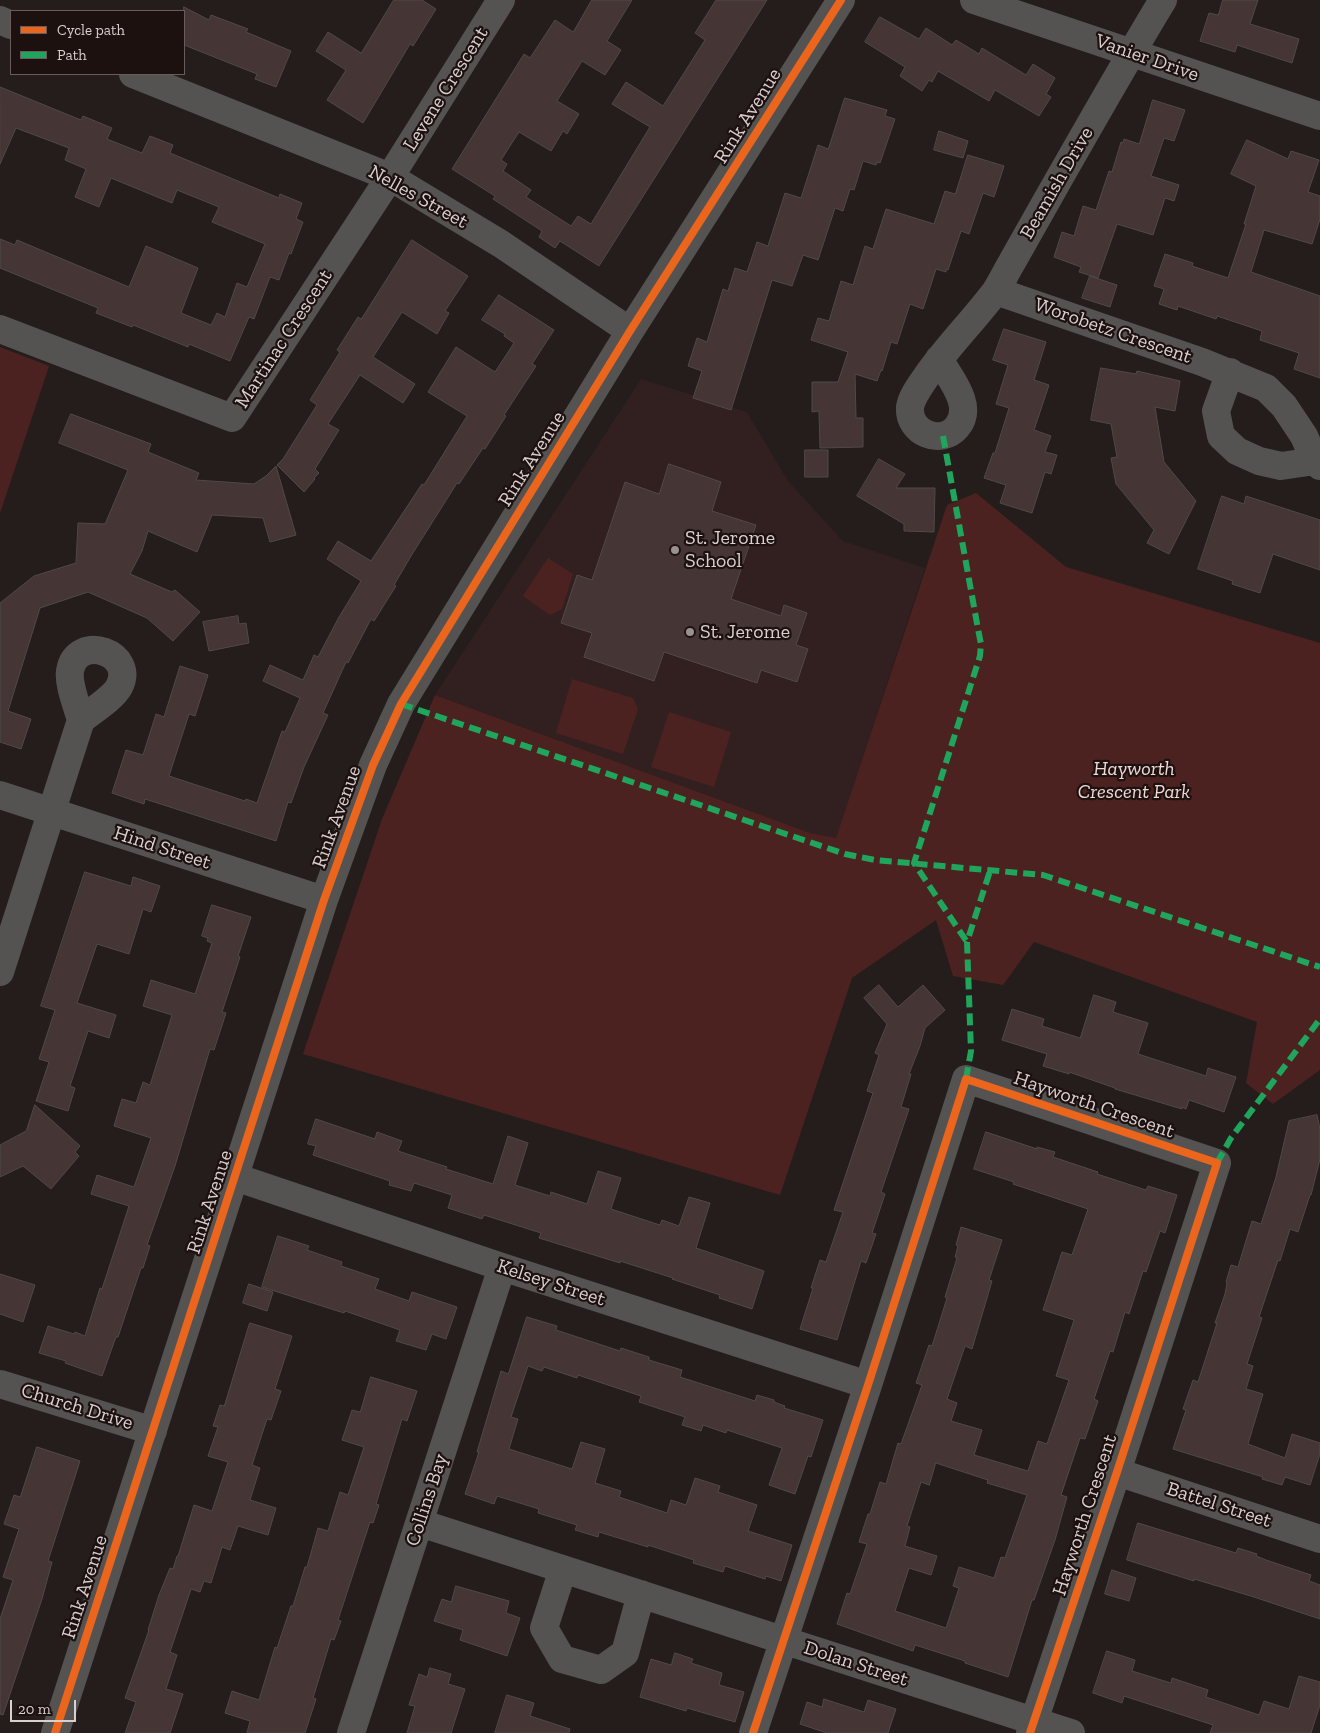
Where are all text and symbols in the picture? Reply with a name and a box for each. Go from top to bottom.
legend [10,10,185,75]
text: Cycle path [57,21,125,39]
street label: Levene Crescent [398,23,494,155]
street label: Vanier Drive [1092,29,1202,87]
text: Path [57,46,87,64]
street label: Rink Avenue [709,64,787,168]
street label: Beamish Drive [1015,123,1099,243]
street label: Nelles Street [364,160,472,234]
street label: Martinac Crescent [230,265,338,413]
street label: Worobetz Crescent [1031,293,1195,369]
street label: Rink Avenue [493,407,571,511]
place label: St. Jerome School [685,526,775,573]
marker: St. Jerome School [669,544,681,556]
place label: St. Jerome [700,620,790,644]
marker: St. Jerome [684,626,696,638]
park label: Hayworth Crescent Park [1078,757,1190,804]
street label: Rink Avenue [307,762,367,872]
street label: Hind Street [111,821,213,875]
street label: Hayworth Crescent [1011,1066,1177,1144]
street label: Rink Avenue [182,1147,238,1257]
street label: Kelsey Street [494,1254,608,1312]
street label: Church Drive [18,1379,136,1435]
street label: Hayworth Crescent [1048,1431,1122,1599]
street label: Collins Bay [401,1451,453,1549]
street label: Battel Street [1164,1477,1274,1533]
street label: Rink Avenue [57,1532,113,1642]
street label: Dolan Street [801,1636,911,1692]
scale bar [12,1690,79,1722]
text: 20 m [18,1700,51,1718]

